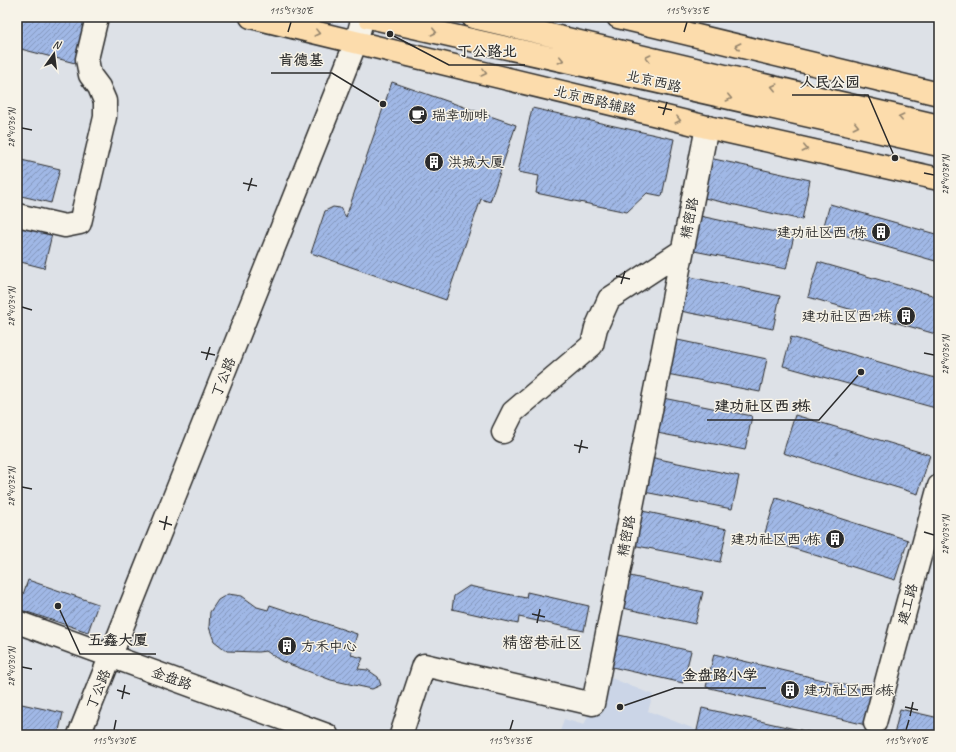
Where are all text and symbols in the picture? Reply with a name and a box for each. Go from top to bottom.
text: 115°54'30"E [269,4,314,17]
text: 115°54'35"E [665,4,710,17]
one-way arrow [431,27,437,35]
one-way arrow [313,28,320,36]
north arrow [34,34,74,74]
text: N [51,37,64,52]
callout: 丁公路北 [449,38,525,65]
text: 丁公路北 [457,42,517,61]
one-way arrow [734,42,741,50]
callout: 肯德基 [271,46,332,73]
text: 肯德基 [278,51,324,70]
one-way arrow [645,54,651,62]
one-way arrow [558,56,564,64]
street label: 北京西路 [625,67,683,96]
one-way arrow [480,68,487,77]
callout: 人民公园 [792,68,868,95]
text: 人民公园 [800,73,860,92]
street label: 北京西路辅路 [552,82,638,119]
one-way arrow [771,84,778,92]
one-way arrow [726,93,732,101]
cafe icon: 瑞幸咖啡 [407,104,429,126]
text: 28°40'36"N [5,106,18,148]
place label: 瑞幸咖啡 [431,107,488,124]
one-way arrow [898,113,905,122]
one-way arrow [675,115,681,123]
one-way arrow [853,122,859,130]
one-way arrow [802,144,808,152]
building icon: 洪城大厦 [423,151,445,173]
text: 28°40'38"N [939,153,952,195]
place label: 洪城大厦 [448,154,504,171]
street label: 精密路 [677,196,702,240]
building icon: 建功社区西1栋 [870,221,892,243]
place label: 建功社区西1栋 [777,224,867,241]
text: 28°40'34"N [5,285,18,327]
building icon: 建功社区西2栋 [895,305,917,327]
place label: 建功社区西2栋 [802,308,892,325]
text: 28°40'36"N [939,333,952,375]
street label: 丁公路 [208,355,239,400]
callout: 建功社区西3栋 [707,393,819,420]
text: 建功社区西3栋 [715,397,811,416]
text: 28°40'32"N [5,465,18,507]
text: 28°40'34"N [939,513,952,555]
street label: 精密路 [614,514,639,558]
building icon: 建功社区西4栋 [824,528,846,550]
place label: 建功社区西4栋 [731,531,821,548]
street label: 建工路 [894,582,921,627]
callout: 五鑫大厦 [80,627,156,654]
text: 五鑫大厦 [88,631,148,650]
district label: 精密巷社区 [502,633,582,653]
building icon: 方禾中心 [276,635,298,657]
place label: 方禾中心 [301,638,357,655]
text: 28°40'30"N [5,645,18,687]
callout: 金盘路小学 [675,661,766,688]
street label: 金盘路 [149,663,194,694]
text: 金盘路小学 [682,666,758,685]
street label: 丁公路 [83,667,114,712]
building icon: 建功社区西6栋 [779,679,801,701]
place label: 建功社区西6栋 [804,682,894,699]
text: 115°54'30"E [92,734,137,747]
text: 115°54'35"E [488,734,533,747]
text: 115°54'40"E [884,734,929,747]

